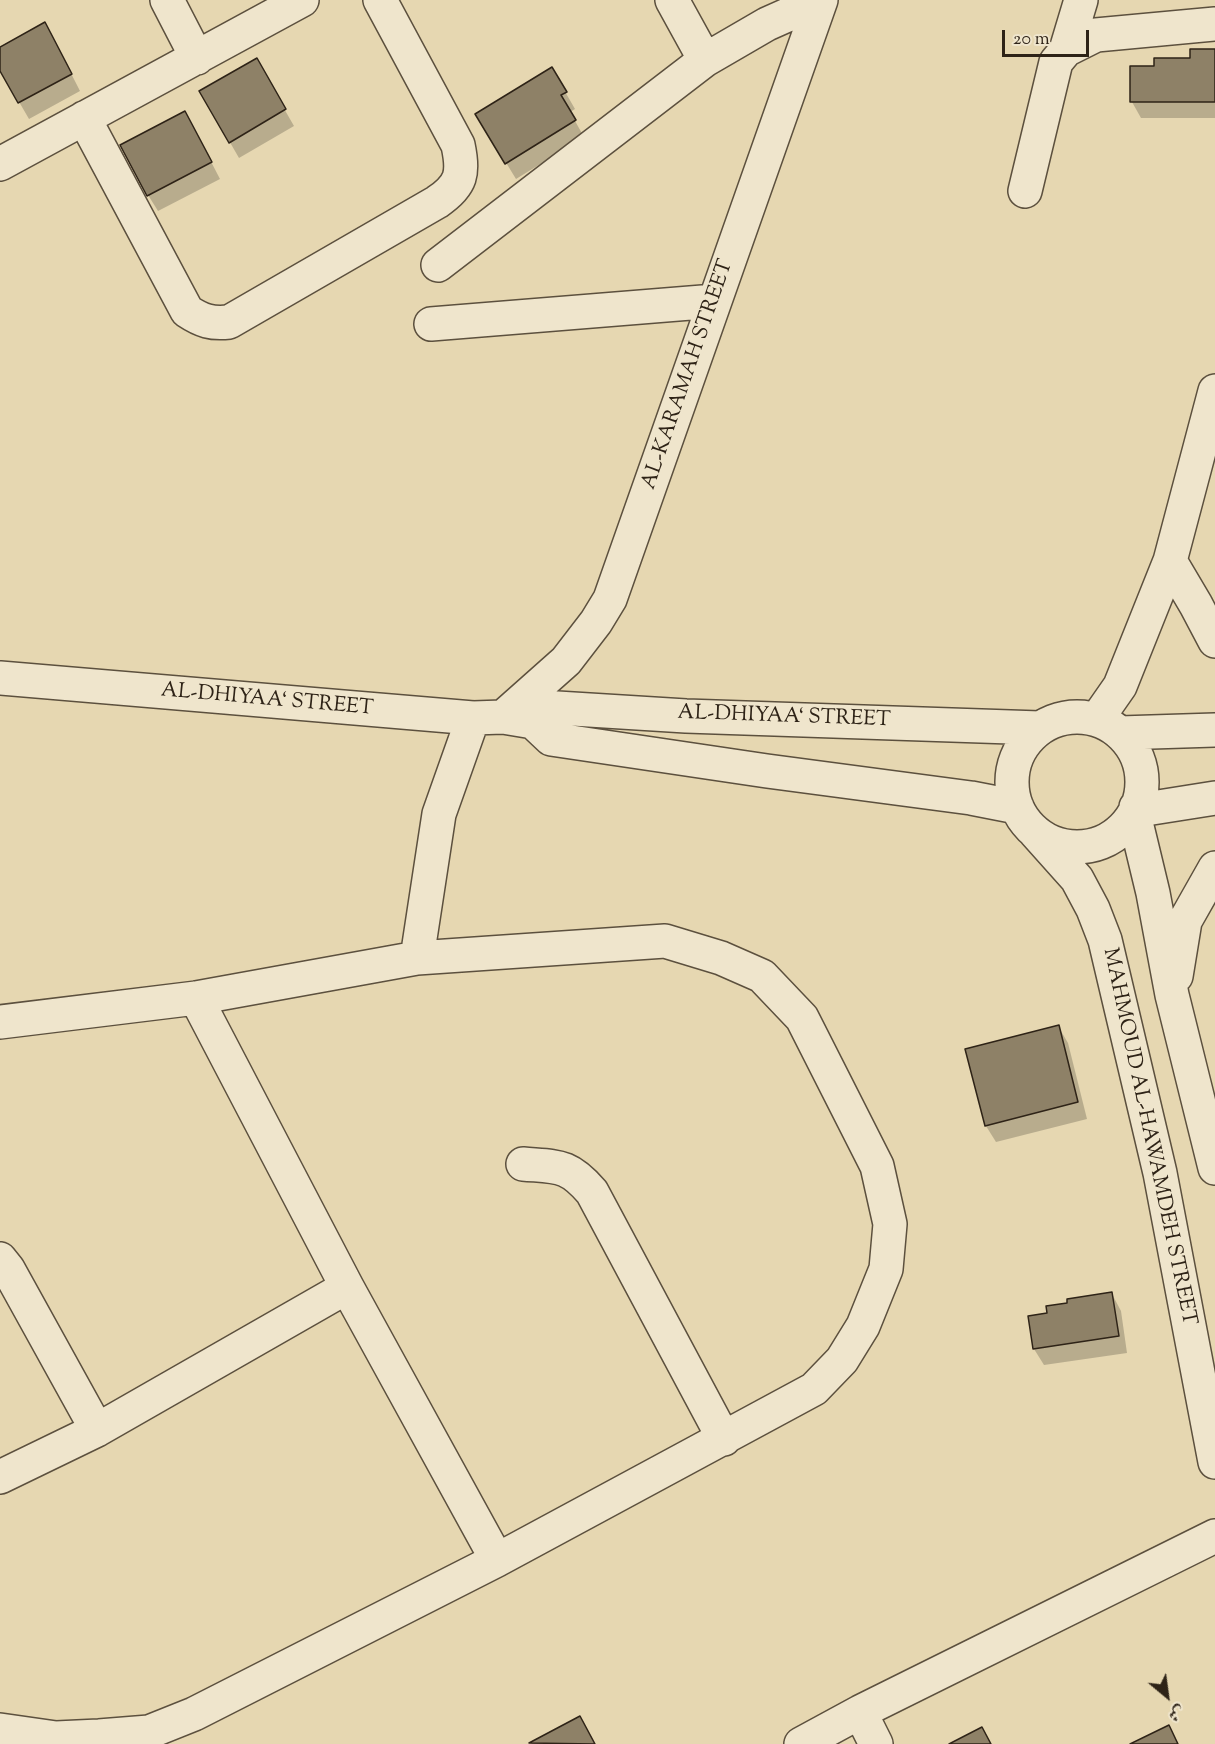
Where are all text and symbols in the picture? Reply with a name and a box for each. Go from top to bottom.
scale bar [1005,18,1092,56]
text: 20 m [1013,27,1050,53]
street label: AL-KARAMAH STREET [638,257,740,493]
street label: AL-DHIYAA‘ STREET [160,679,374,723]
street label: AL-DHIYAA‘ STREET [677,702,891,734]
street label: MAHMOUD AL-HAWAMDEH STREET [1096,946,1200,1328]
north arrow [1137,1666,1197,1726]
text: ش [1163,1698,1188,1726]

